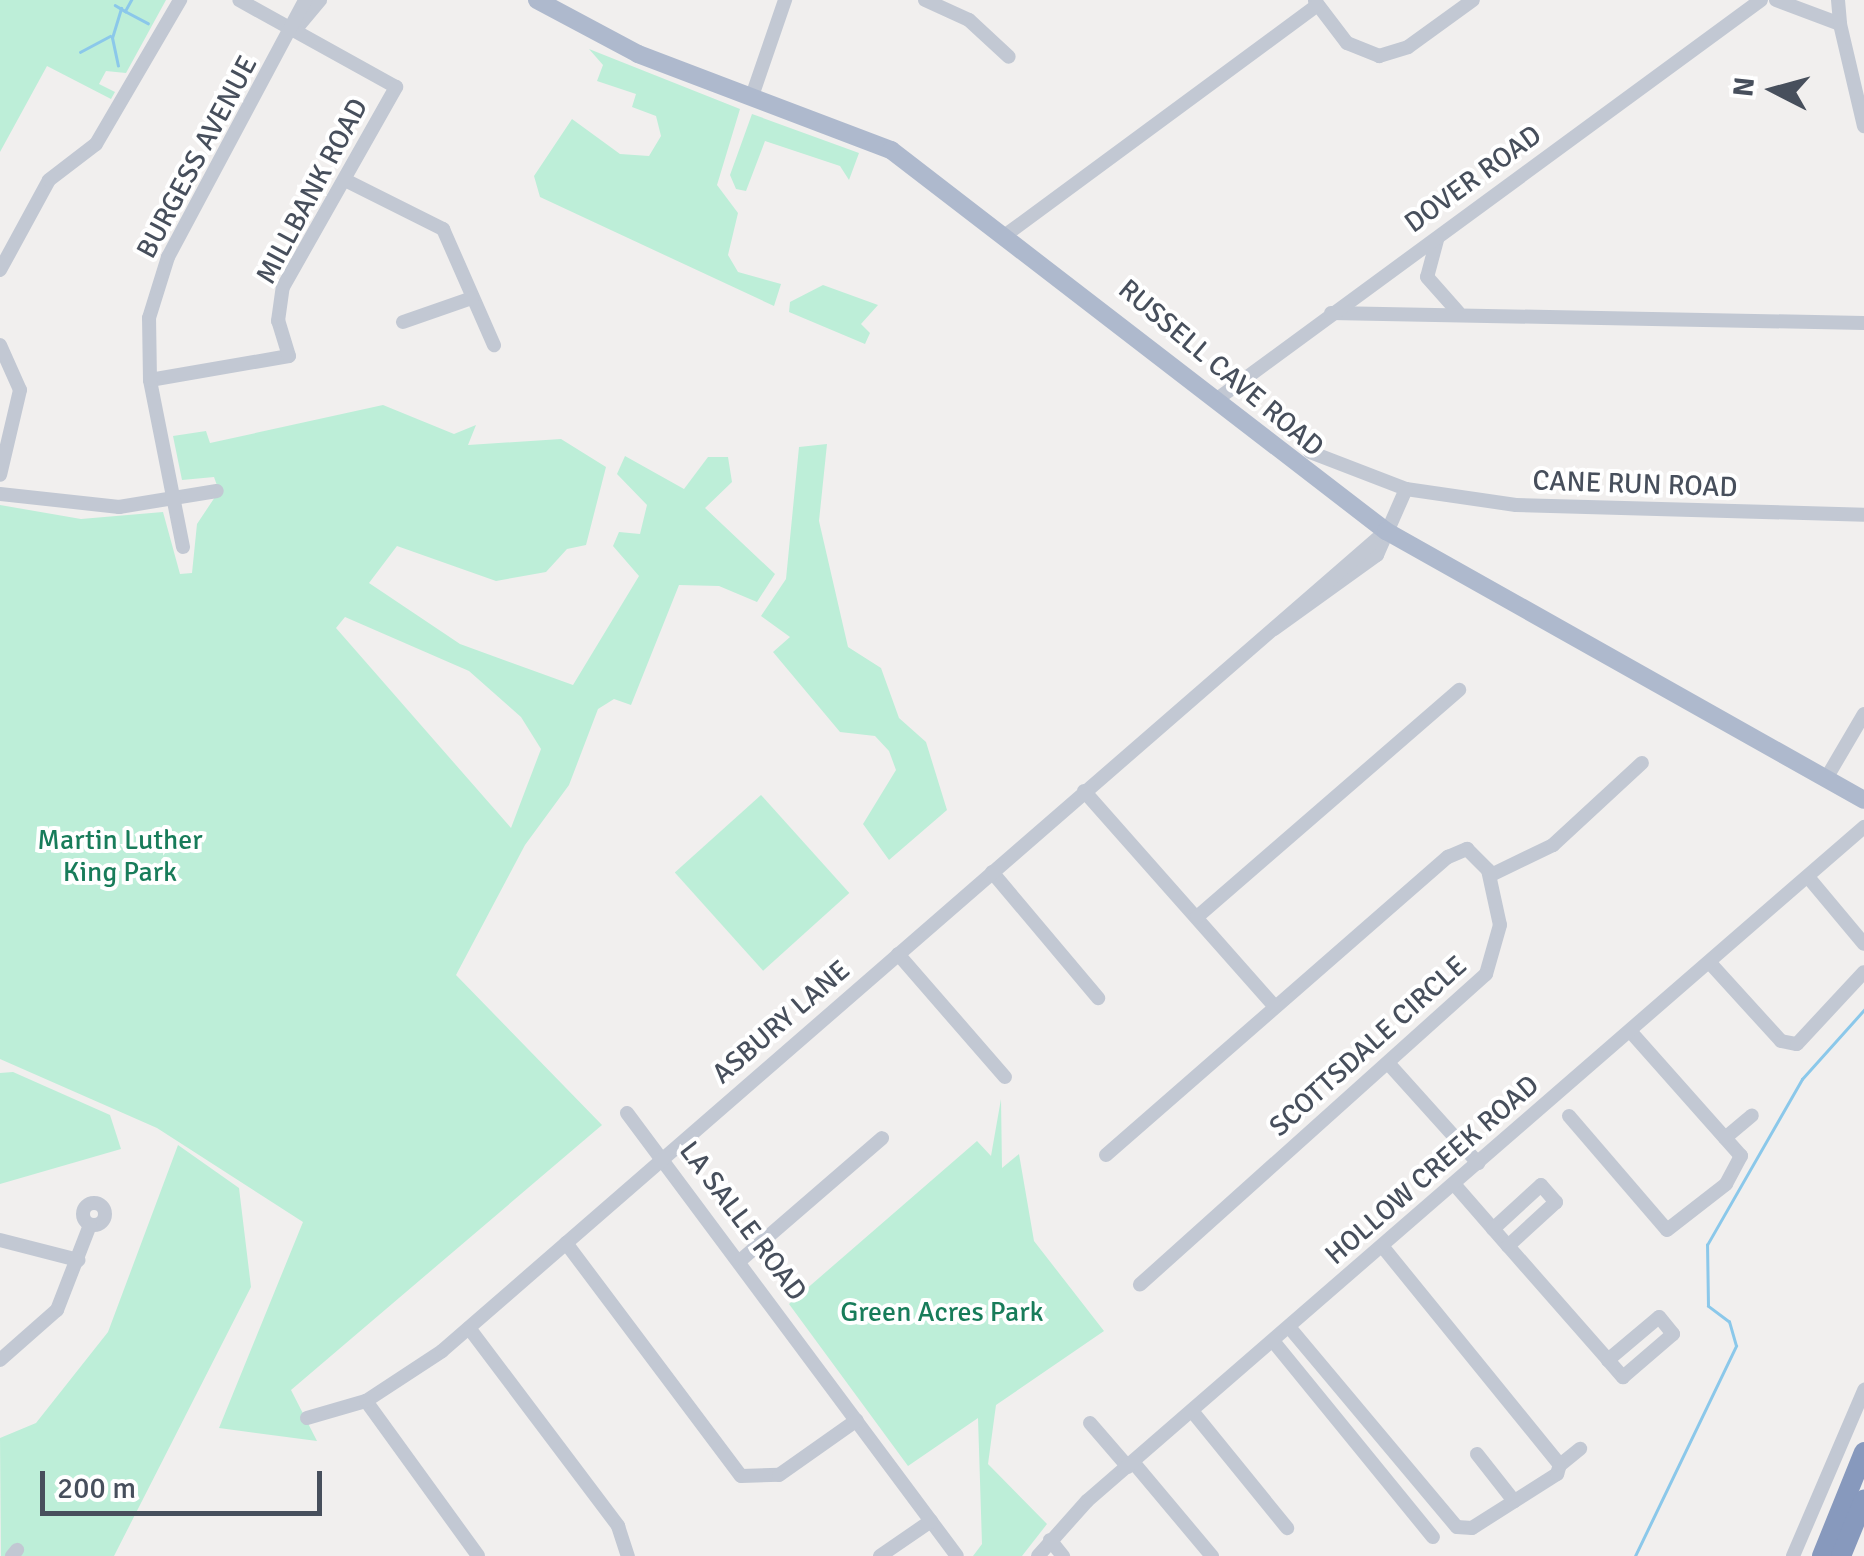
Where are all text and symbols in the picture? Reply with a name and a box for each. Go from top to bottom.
north arrow [1724,40,1824,140]
street label: BURGESS AVENUE [129,50,265,264]
text: N [1726,75,1762,98]
street label: MILLBANK ROAD [249,93,375,289]
street label: DOVER ROAD [1398,118,1548,240]
street label: RUSSELL CAVE ROAD [1112,272,1330,464]
street label: CANE RUN ROAD [1532,464,1738,504]
park label: Martin Luther King Park [37,823,203,889]
street label: SCOTTSDALE CIRCLE [1263,949,1473,1143]
street label: ASBURY LANE [705,953,857,1091]
street label: HOLLOW CREEK ROAD [1318,1068,1546,1272]
street label: LA SALLE ROAD [672,1135,814,1307]
park label: Green Acres Park [840,1295,1044,1329]
scale bar [45,1451,328,1513]
text: 200 m [57,1470,136,1507]

